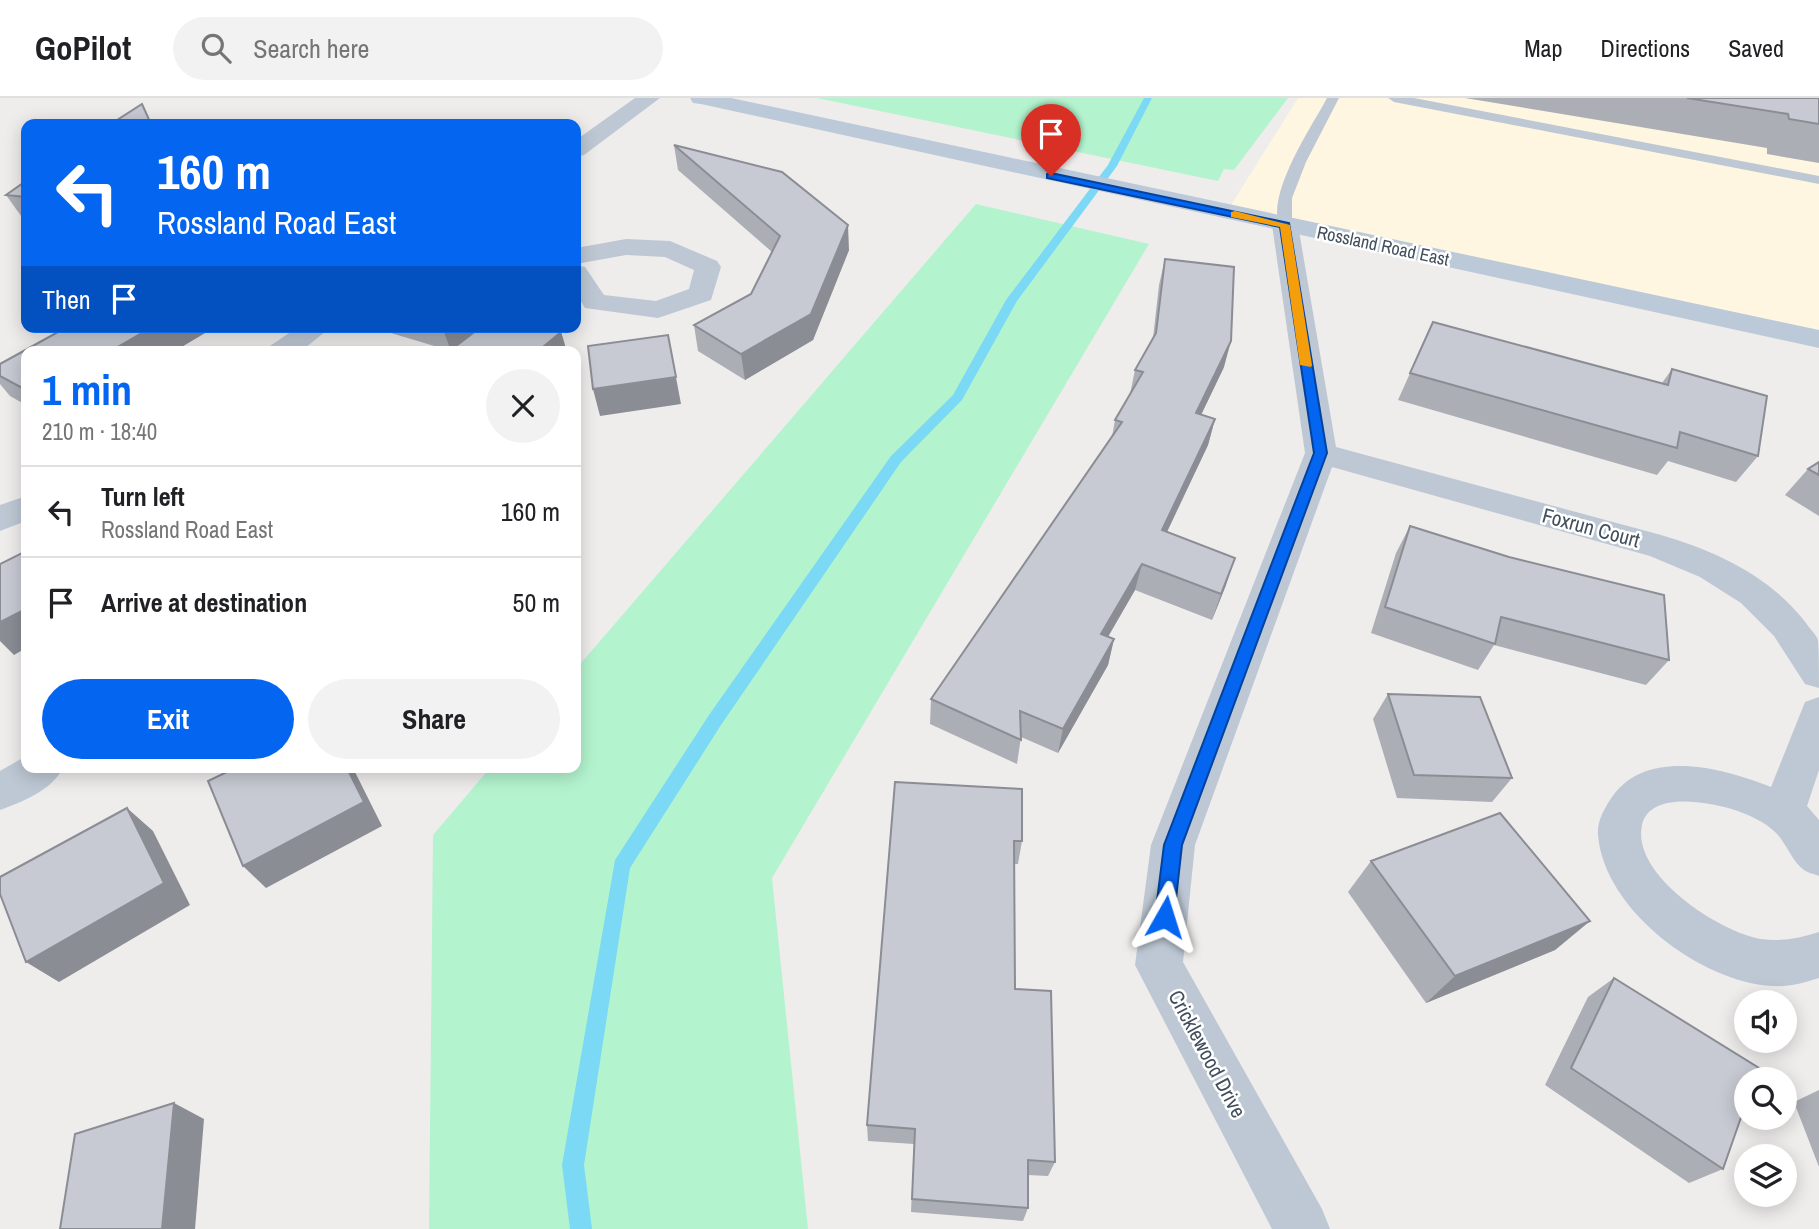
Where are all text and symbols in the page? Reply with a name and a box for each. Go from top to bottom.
search box [173,17,663,80]
text: GoPilot [35,26,131,70]
icon: search [197,29,235,67]
text: Search here [253,31,369,66]
text: Map [1524,32,1562,64]
text: Directions [1600,32,1690,64]
text: Saved [1728,32,1784,64]
pin [1021,104,1081,176]
icon: arrive [1032,115,1070,153]
text: 160 m [157,138,271,204]
icon: left [42,147,133,238]
text: Rossland Road East [157,201,396,244]
street label: Rossland Road East [1315,219,1452,272]
icon: arrive [105,280,143,318]
text: Then [42,282,91,317]
text: 1 min [42,362,132,418]
button: close [486,369,560,443]
text: 210 m · 18:40 [42,416,157,447]
text: Turn left [101,479,185,514]
icon: left [42,493,80,531]
text: 160 m [501,494,560,529]
street label: Foxrun Court [1539,501,1643,554]
text: Rossland Road East [101,514,273,545]
icon: arrive [42,584,80,622]
text: Arrive at destination [101,585,307,620]
text: 50 m [513,585,560,620]
button: Exit [42,679,294,759]
button: Share [308,679,560,759]
position arrow [1128,880,1202,954]
street label: Cricklewood Drive [1162,985,1253,1123]
map controls [1734,990,1797,1207]
button: sound [1734,990,1797,1053]
button: search [1734,1067,1797,1130]
button: layers [1734,1144,1797,1207]

